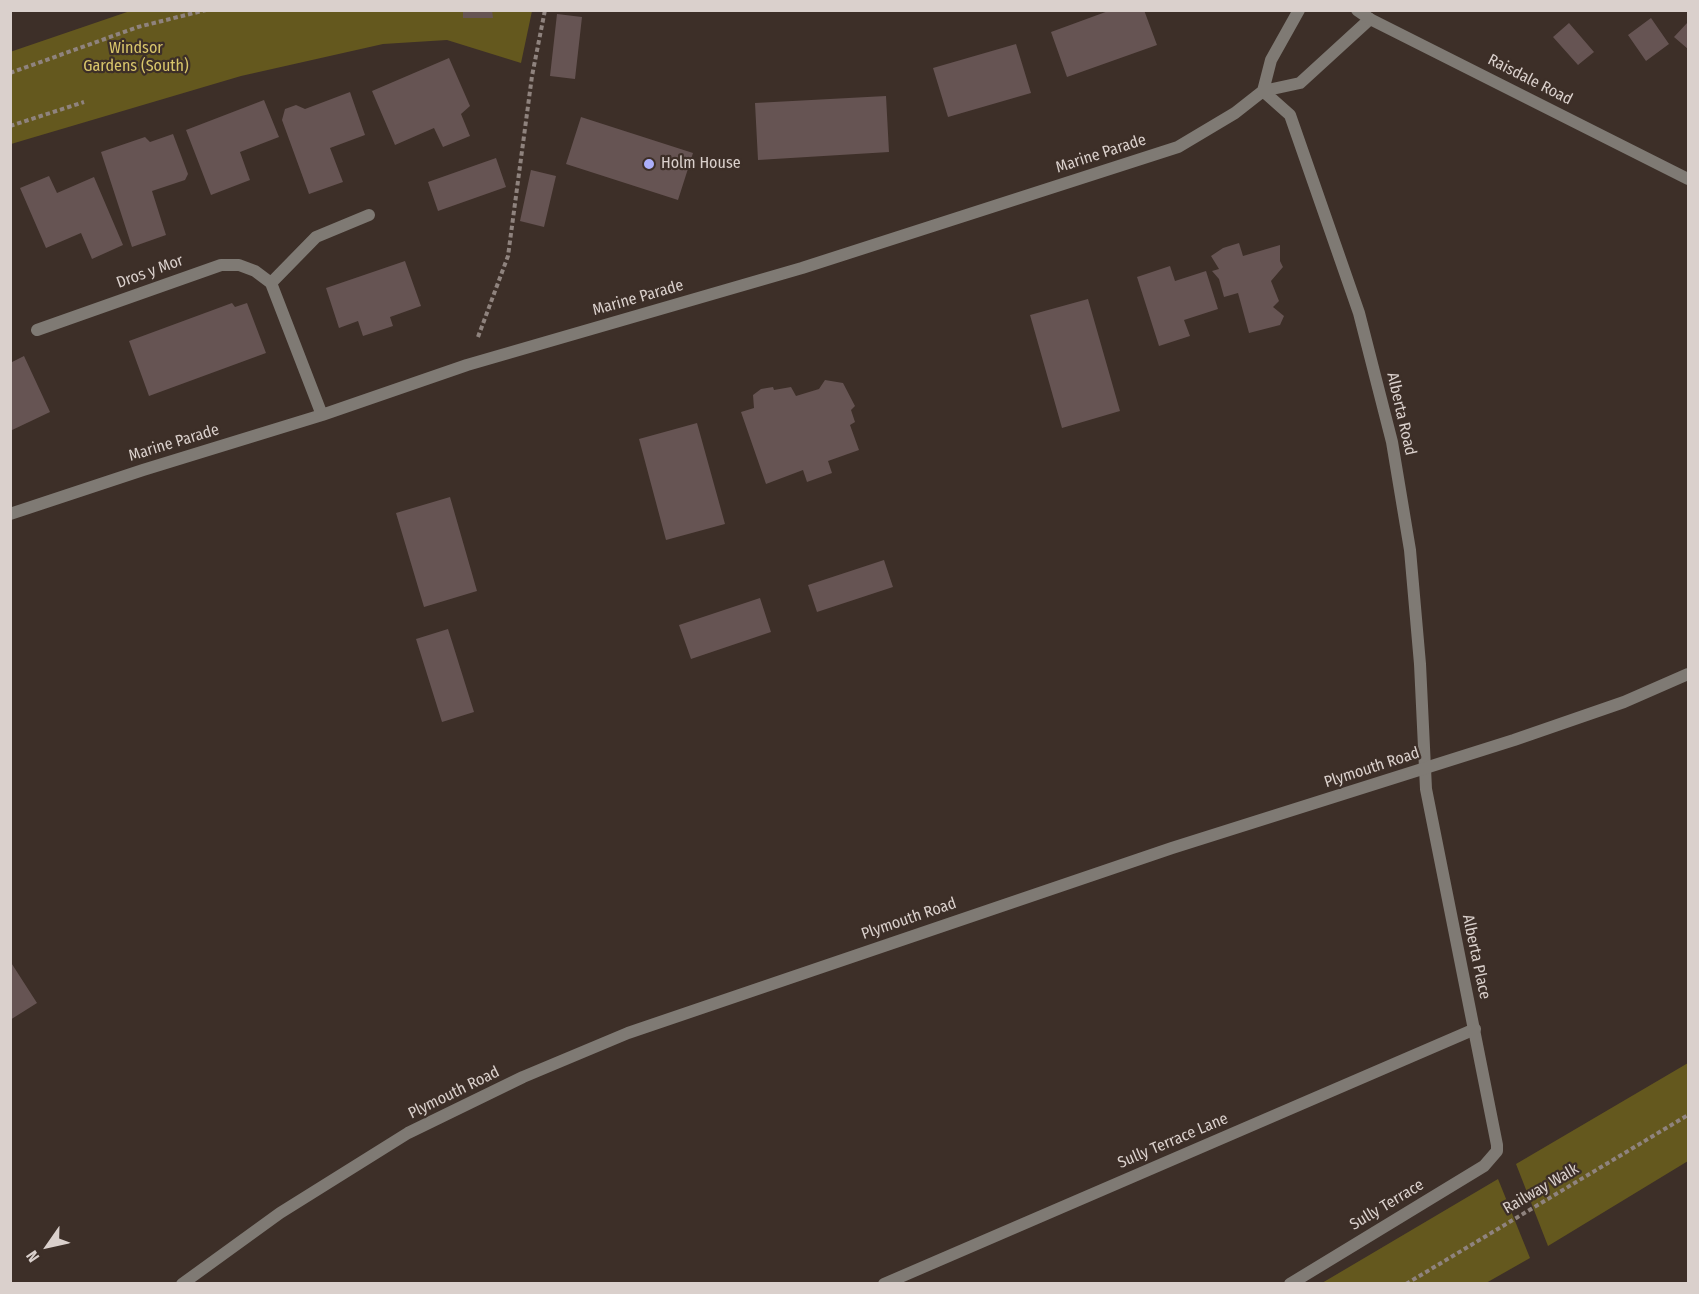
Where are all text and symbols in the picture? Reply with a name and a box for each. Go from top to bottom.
park label: Windsor Gardens (South) [83,39,189,77]
street label: Raisdale Road [1484,50,1576,110]
street label: Marine Parade [1053,130,1149,178]
place label: Holm House [661,154,741,174]
marker: Holm House [642,157,656,171]
street label: Dros y Mor [114,251,186,293]
street label: Marine Parade [590,276,686,320]
street label: Alberta Road [1382,371,1420,457]
street label: Marine Parade [126,420,222,466]
street label: Plymouth Road [1322,744,1422,792]
street label: Plymouth Road [859,894,959,944]
street label: Alberta Place [1458,913,1494,1001]
street label: Plymouth Road [405,1063,503,1123]
street label: Sully Terrace Lane [1115,1109,1231,1173]
street label: Railway Walk [1500,1160,1582,1218]
street label: Sully Terrace [1347,1175,1427,1235]
north arrow [18,1216,78,1276]
text: N [22,1247,43,1266]

